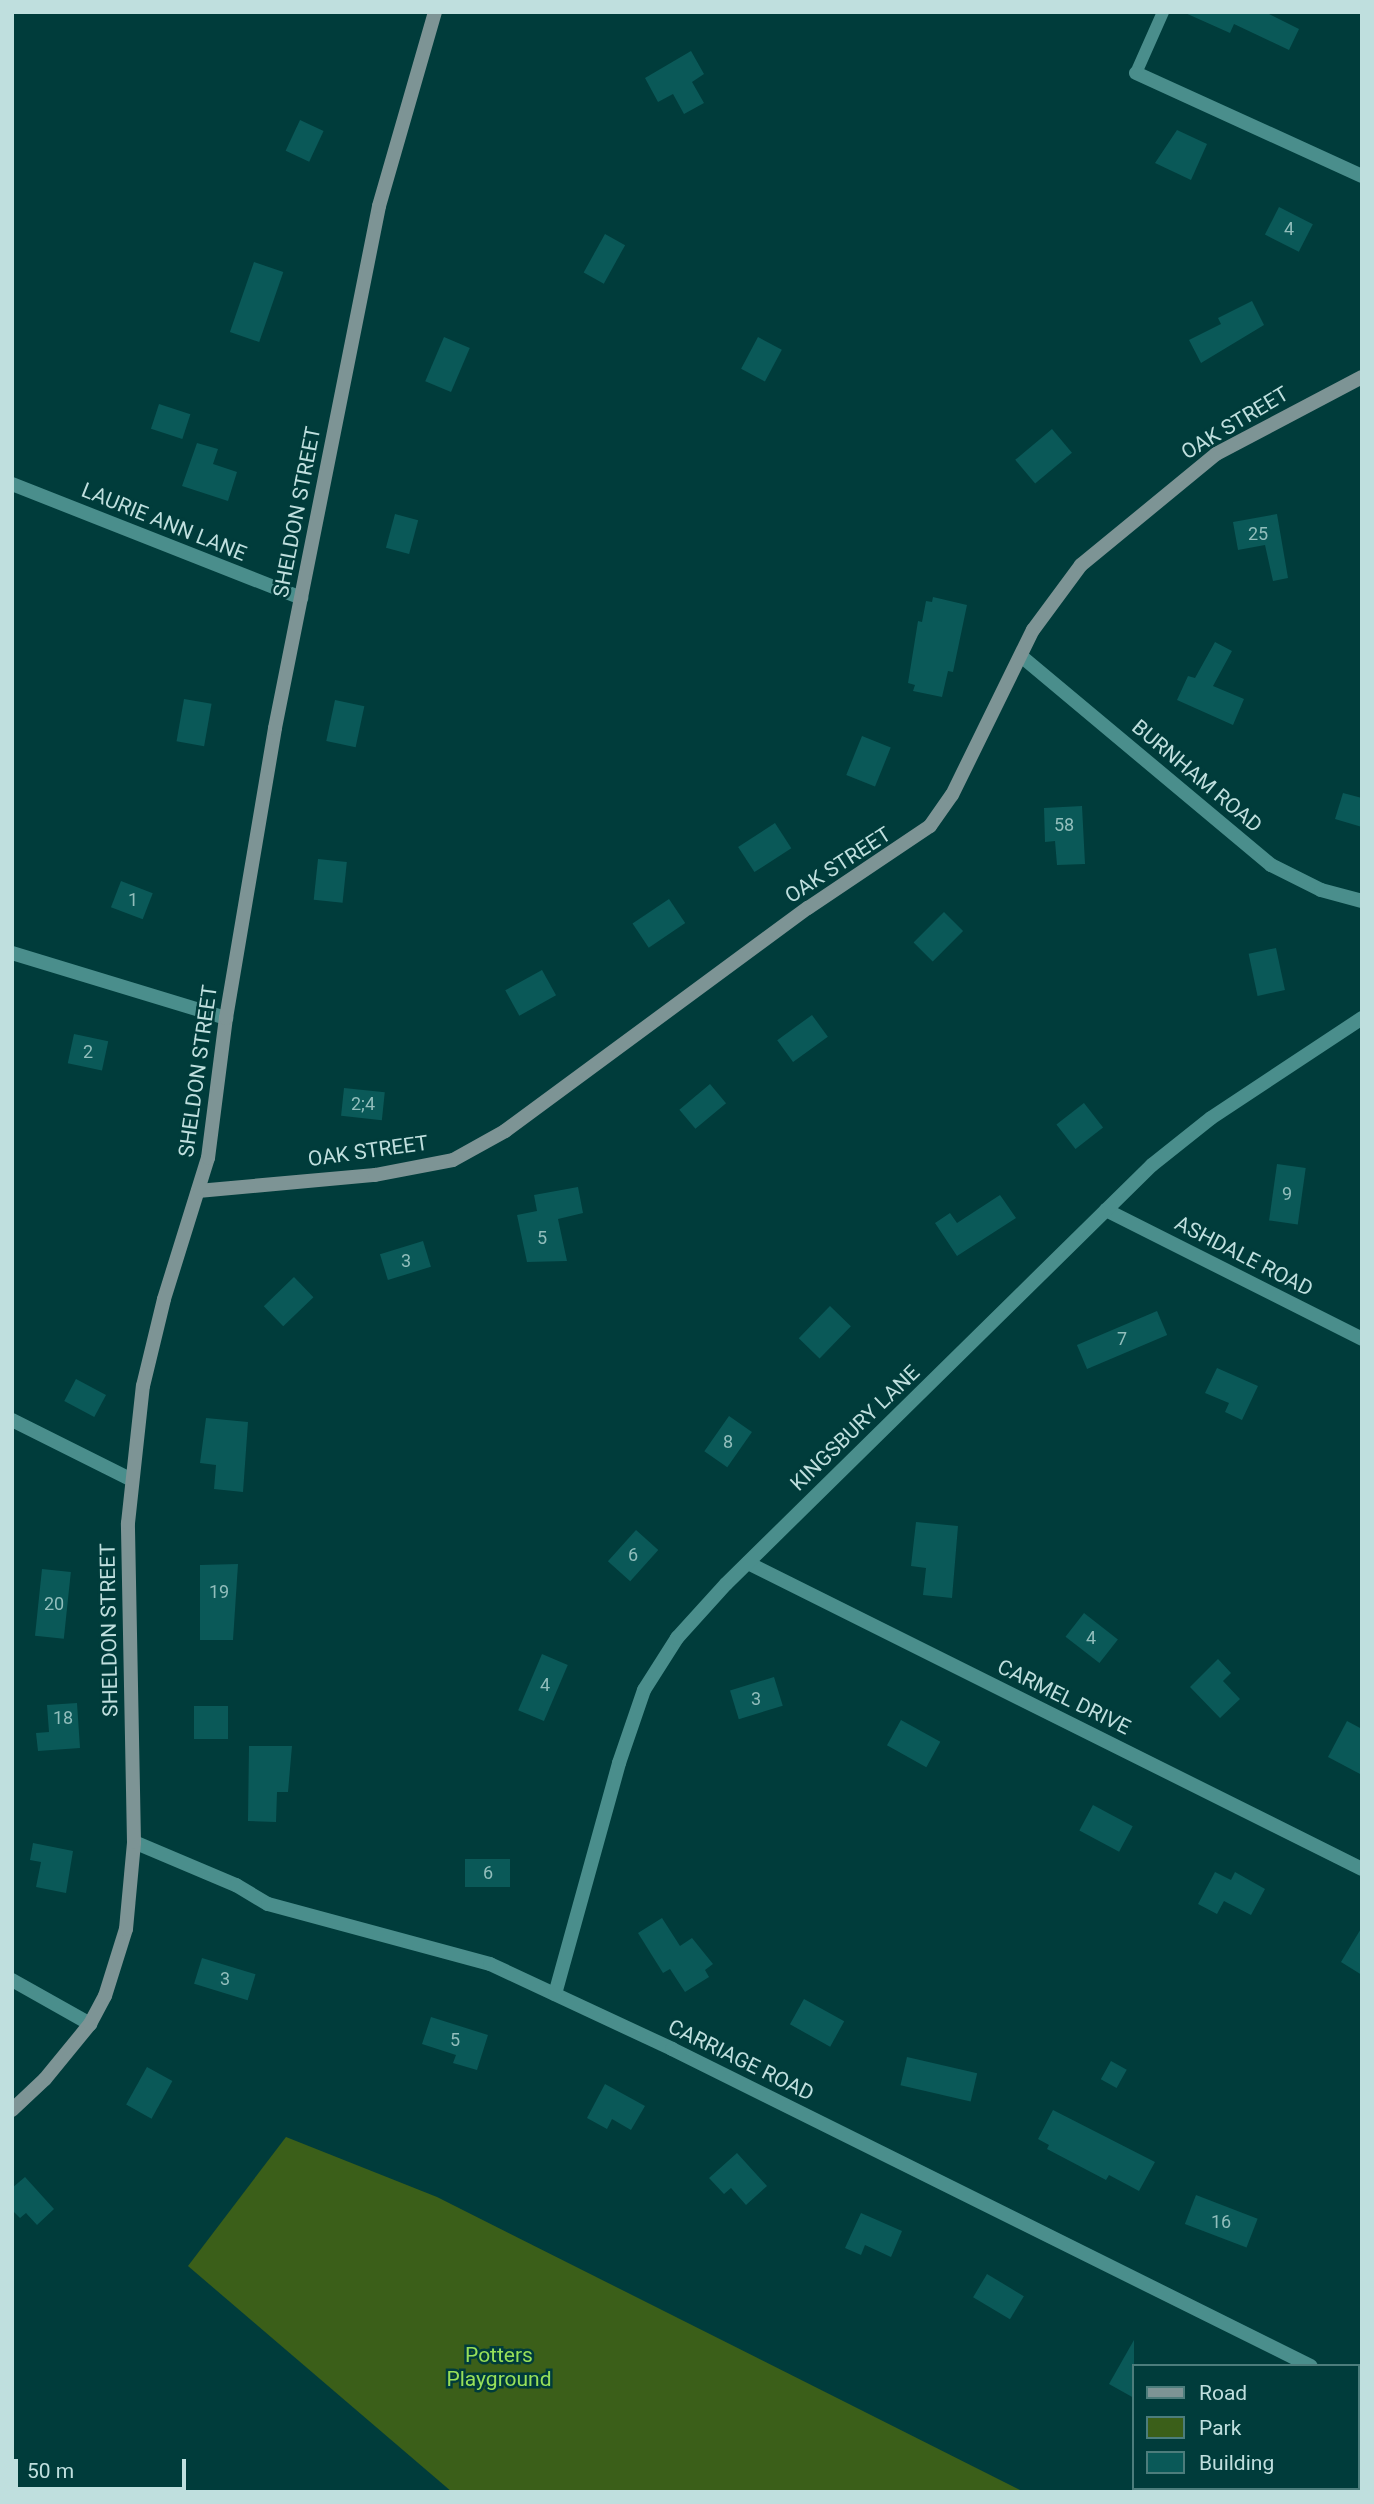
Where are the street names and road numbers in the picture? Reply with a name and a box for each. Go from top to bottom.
street label: OAK STREET [1177,381,1293,465]
street label: SHELDON STREET [268,424,326,600]
street label: LAURIE ANN LANE [78,477,250,567]
street label: BURNHAM ROAD [1127,714,1267,838]
street label: OAK STREET [780,822,896,908]
street label: SHELDON STREET [173,983,223,1159]
street label: OAK STREET [306,1130,430,1172]
street label: ASHDALE ROAD [1171,1210,1317,1302]
street label: KINGSBURY LANE [785,1360,925,1496]
street label: SHELDON STREET [95,1543,123,1717]
street label: CARMEL DRIVE [993,1654,1135,1740]
street label: CARRIAGE ROAD [664,2014,818,2106]

